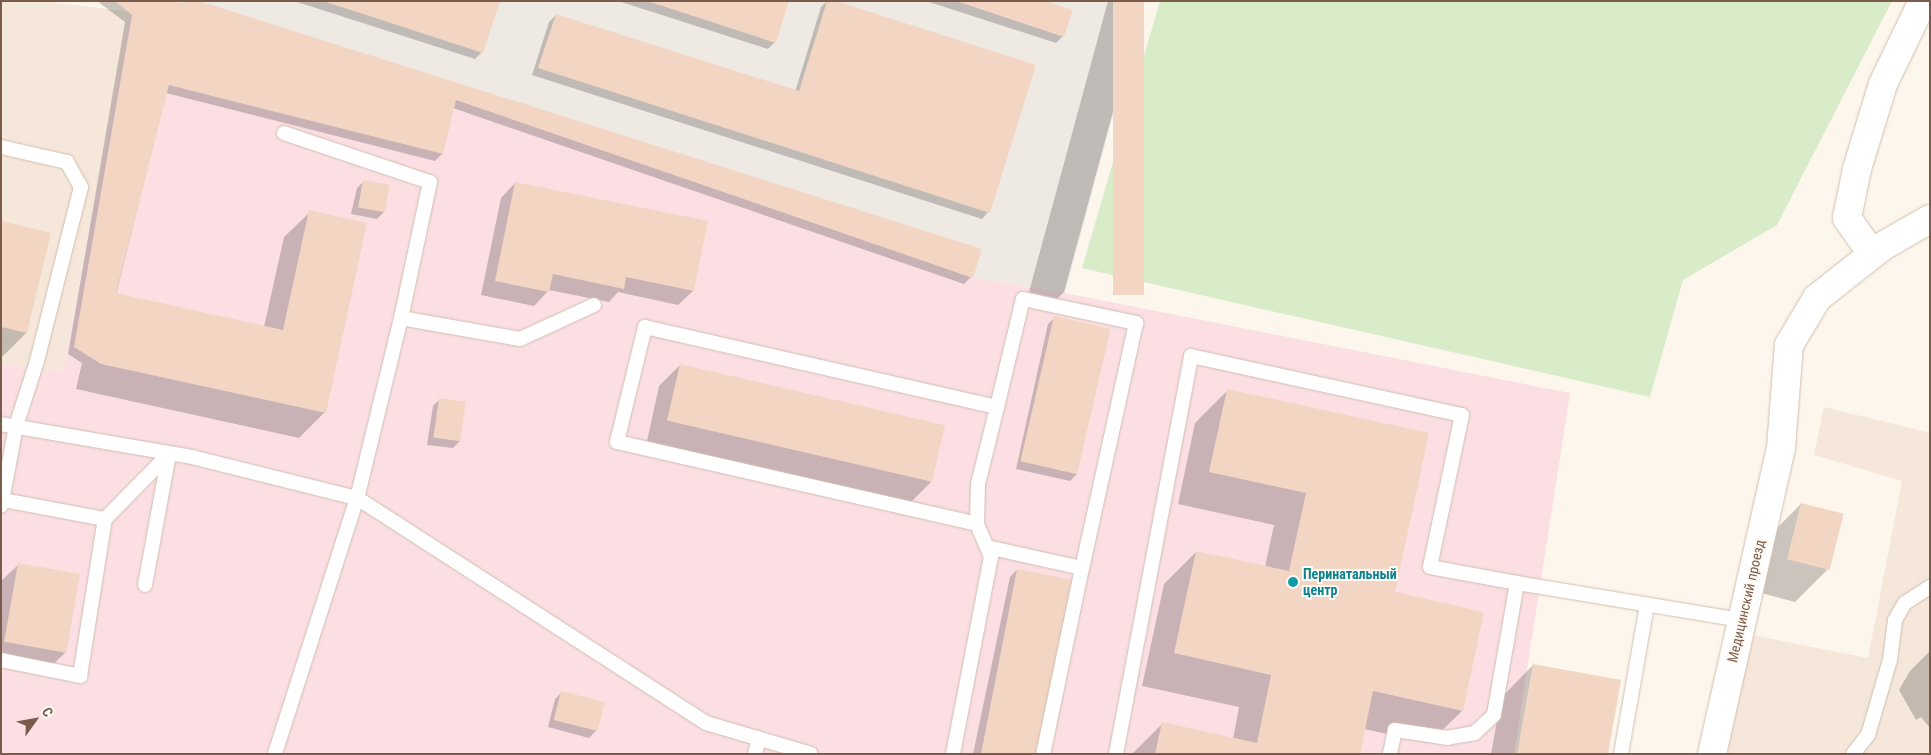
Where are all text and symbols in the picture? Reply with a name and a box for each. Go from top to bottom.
street label: Медицинский проезд [1724,538,1768,664]
place label: Перинатальный центр [1303,566,1397,598]
marker: Перинатальный центр [1287,576,1299,588]
north arrow [10,695,60,745]
text: С [39,704,57,720]

